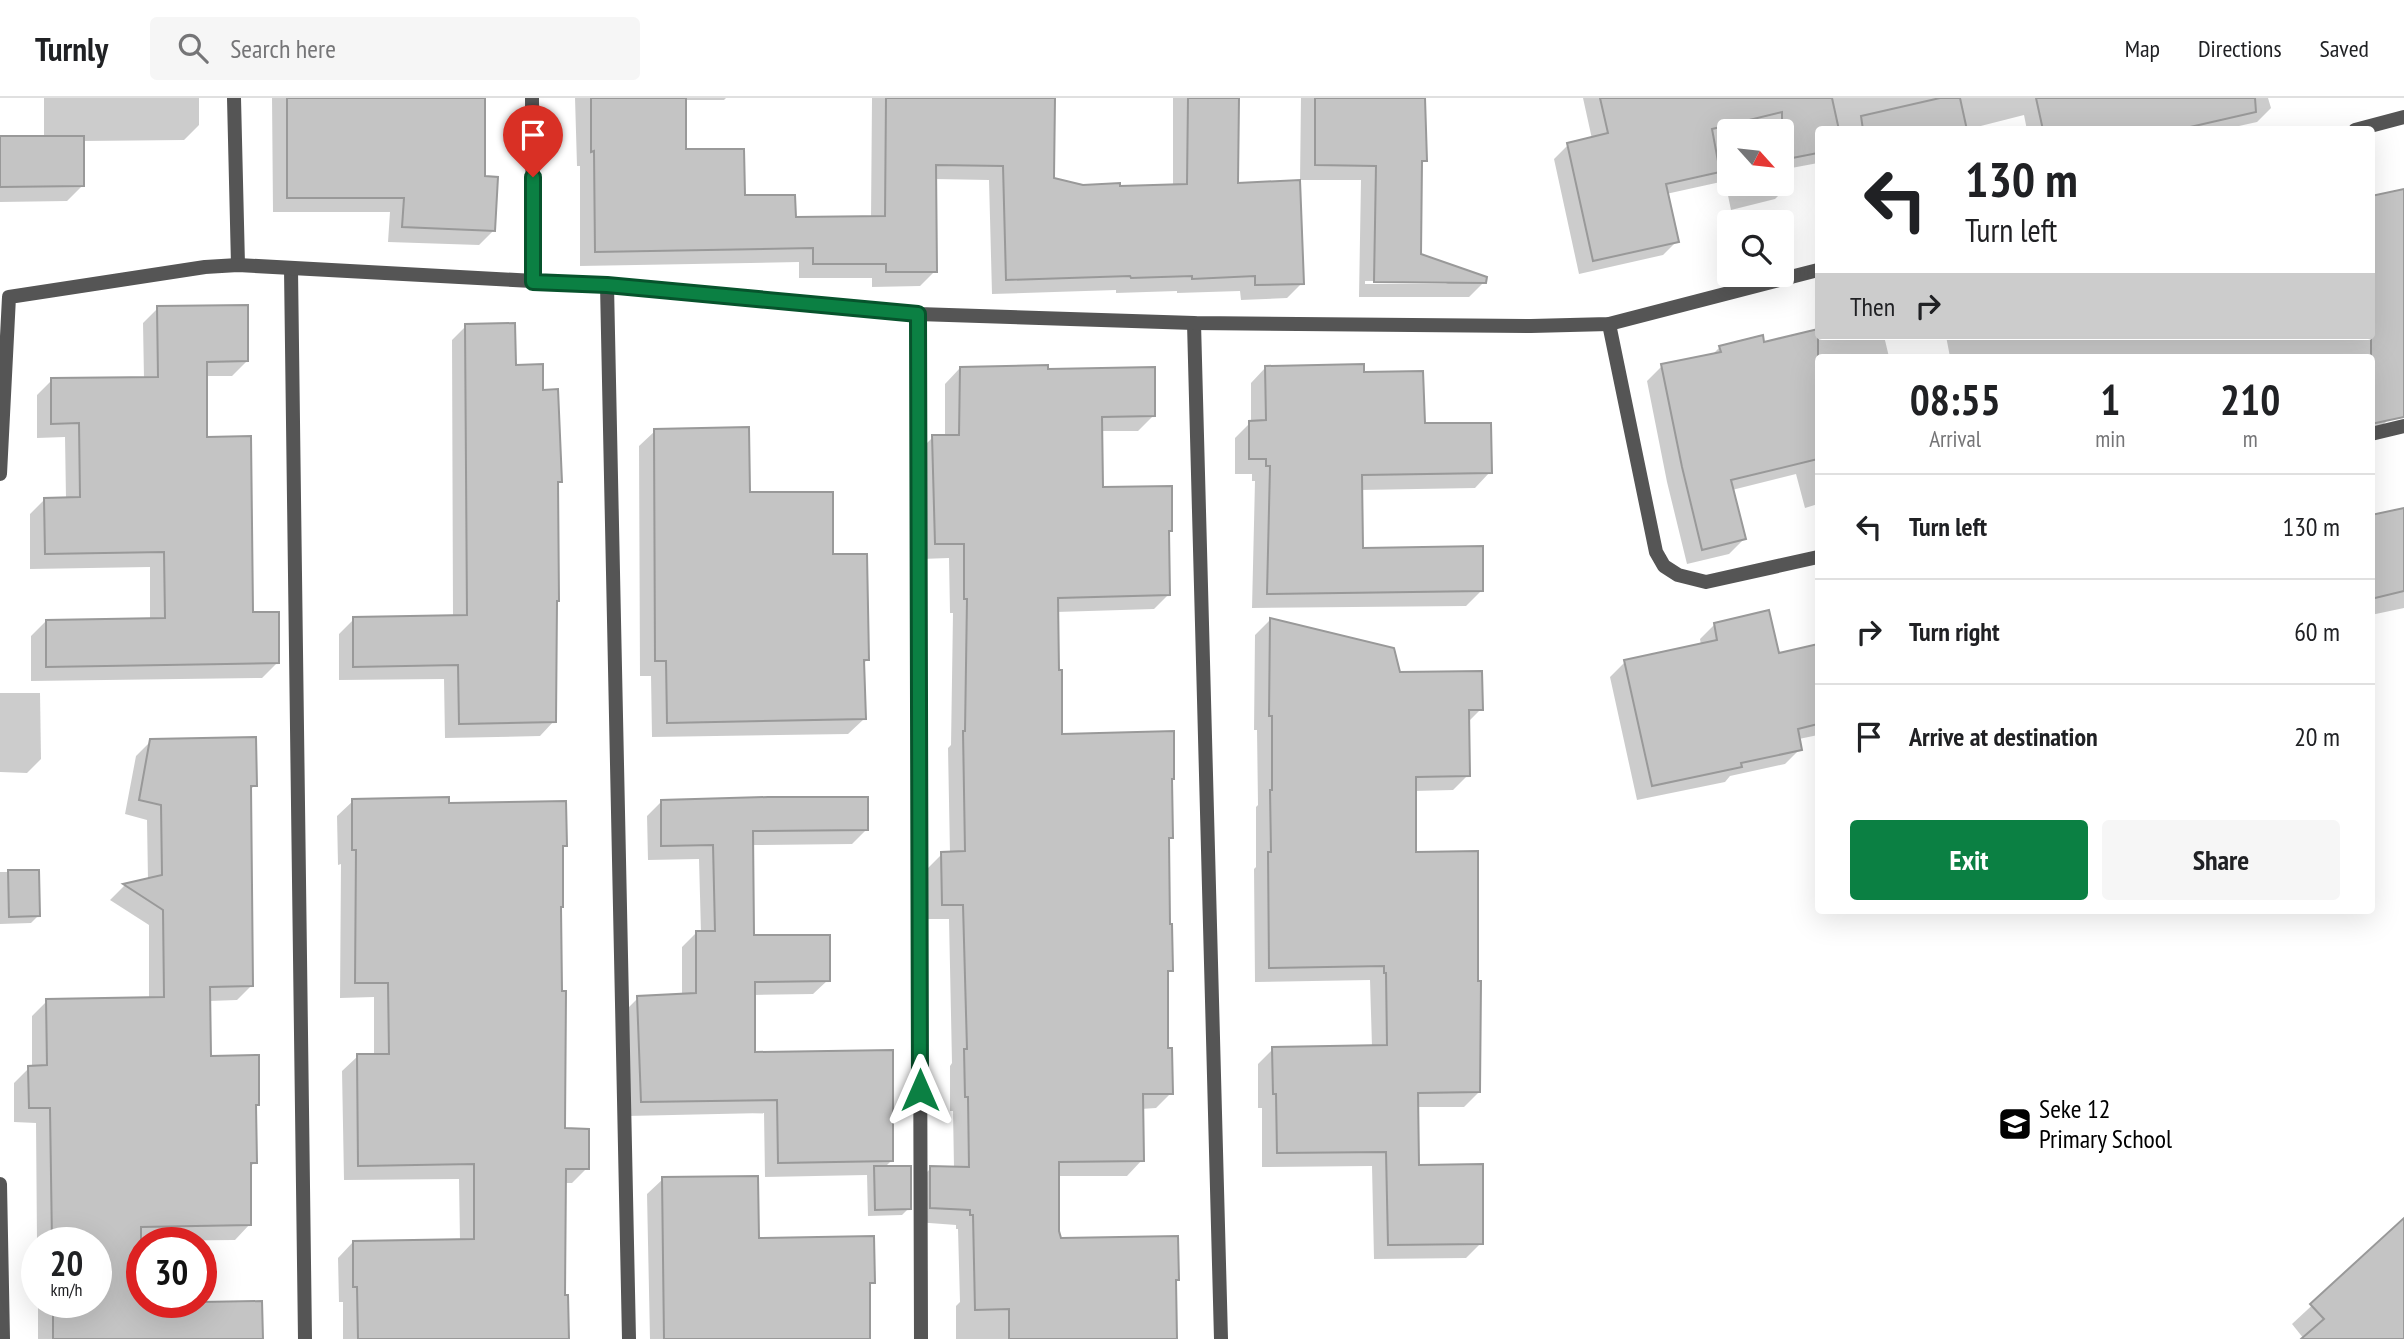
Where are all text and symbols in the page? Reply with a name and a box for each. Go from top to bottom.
search box [150,17,640,80]
text: Turnly [35,27,108,70]
icon: search [174,29,212,67]
text: Search here [230,32,336,65]
text: Map [2125,33,2160,64]
text: Directions [2198,33,2282,64]
text: Saved [2320,33,2369,64]
pin [503,105,563,177]
icon: arrive [514,116,552,154]
north arrow [1717,119,1794,196]
map controls [1717,119,1794,287]
text: 130 m [1965,147,2078,211]
icon: left [1850,154,1941,245]
text: Turn left [1965,209,2057,251]
button: search [1717,210,1794,287]
icon: right [1909,287,1947,325]
text: Then [1850,290,1895,323]
text: 08:55 [1910,372,2001,427]
text: 1 [2100,372,2120,427]
text: 210 [2220,372,2280,427]
text: Arrival [1929,424,1981,453]
text: min [2095,424,2125,453]
text: m [2243,424,2258,453]
icon: left [1850,508,1888,546]
text: Turn left [1909,510,1987,543]
text: 130 m [2282,510,2340,543]
icon: right [1850,613,1888,651]
text: Turn right [1909,615,2000,648]
text: 60 m [2294,615,2340,648]
icon: arrive [1850,718,1888,756]
text: Arrive at destination [1909,720,2098,753]
text: 20 m [2294,720,2340,753]
button: Exit [1850,820,2088,900]
button: Share [2102,820,2340,900]
position arrow [883,1053,957,1127]
place label: Seke 12 Primary School [2039,1092,2172,1155]
school or university icon: Seke 12 Primary School [1996,1105,2034,1143]
speed limit sign: 30 [126,1227,217,1318]
text: 20 [50,1240,83,1286]
text: km/h [51,1278,82,1301]

